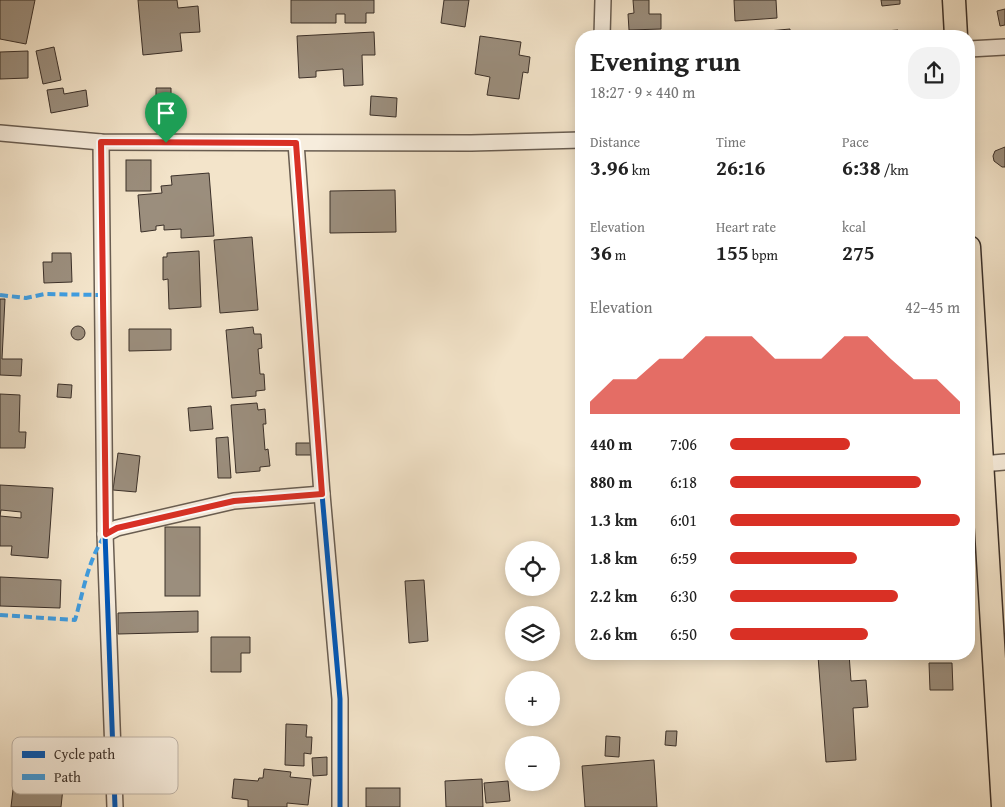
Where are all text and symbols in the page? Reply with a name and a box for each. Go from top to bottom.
text: Evening run [590,40,741,81]
button: share [908,47,960,99]
text: 18:27 · 9 × 440 m [590,80,695,104]
pin [145,92,187,143]
icon: arrive [152,99,180,127]
text: Distance [590,132,640,152]
text: Time [716,132,746,152]
text: Pace [842,132,869,152]
text: 3.96 [590,152,629,183]
text: 26:16 [716,152,765,183]
text: 6:38 [842,152,881,183]
text: km [629,160,650,180]
text: /km [881,160,909,180]
text: Elevation [590,217,645,237]
text: Heart rate [716,217,776,237]
text: kcal [842,217,866,237]
text: 36 [590,237,612,268]
text: 155 [716,237,749,268]
text: 275 [842,237,875,268]
text: m [612,245,626,265]
text: bpm [749,245,778,265]
text: Elevation [590,295,653,319]
text: 42–45 m [905,295,960,319]
text: 440 m [590,432,632,456]
text: 7:06 [670,432,697,456]
text: 880 m [590,470,632,494]
text: 6:18 [670,470,697,494]
text: 1.3 km [590,508,637,532]
text: 6:01 [670,508,697,532]
map controls [505,541,560,791]
button: locate [505,541,560,596]
text: 1.8 km [590,546,637,570]
text: 6:59 [670,546,697,570]
text: 2.2 km [590,584,637,608]
text: 6:30 [670,584,697,608]
button: layers [505,606,560,661]
text: 2.6 km [590,622,637,646]
text: 6:50 [670,622,697,646]
button: + [505,671,560,726]
button: − [505,736,560,791]
legend [12,737,178,794]
text: Cycle path [54,744,115,764]
text: Path [54,767,81,787]

